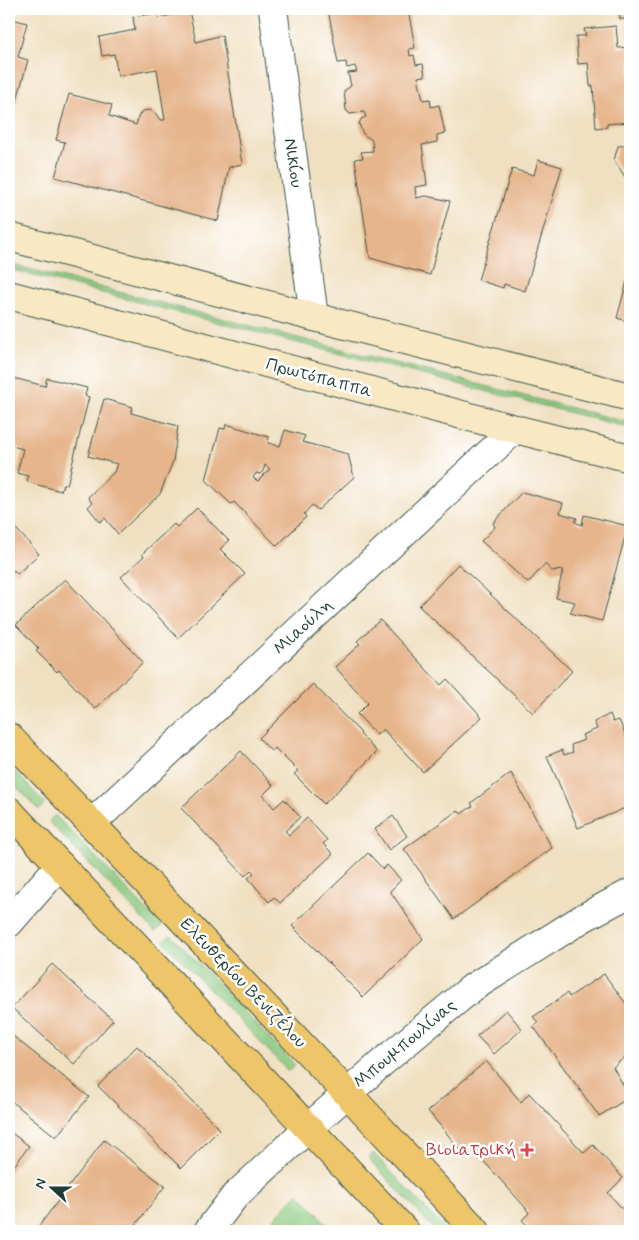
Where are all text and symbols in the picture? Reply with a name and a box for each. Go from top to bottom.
street label: Νικίου [278,137,308,189]
street label: Πρωτόπαππα [263,352,375,404]
street label: Μιαούλη [268,593,338,661]
street label: Ελευθερίου Βενιζέλου [174,912,312,1053]
street label: Μπουμπουλίνας [348,994,462,1094]
place label: Βιοιατρική [426,1138,516,1162]
marker: Βιοιατρική [520,1143,534,1157]
north arrow [28,1162,78,1212]
text: N [31,1176,51,1191]

